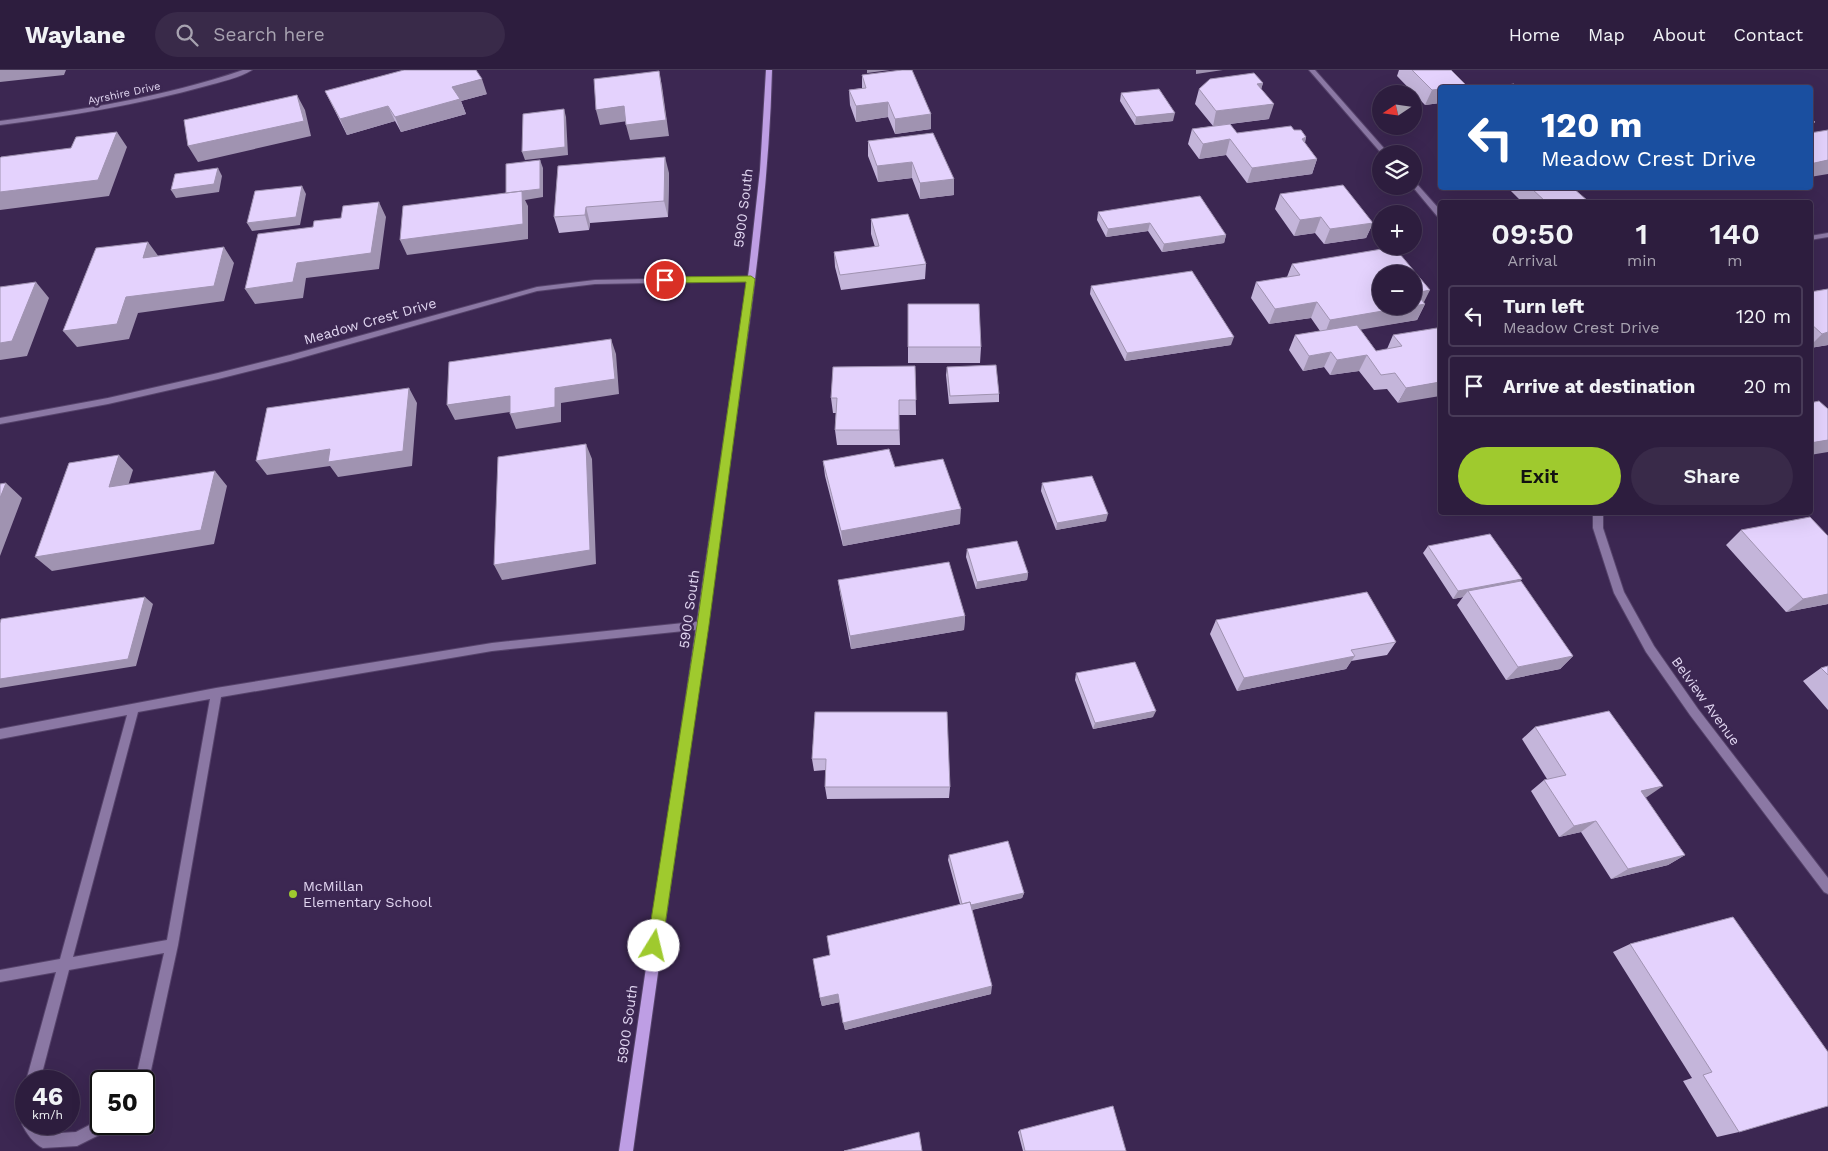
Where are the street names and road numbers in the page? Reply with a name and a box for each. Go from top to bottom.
street label: Ayrshire Drive [87,79,162,108]
street label: 5900 South [730,168,756,248]
street label: Meadow Crest Drive [302,294,438,348]
street label: 5900 South [676,569,702,649]
street label: Belview Avenue [1669,654,1743,748]
street label: 5900 South [614,984,640,1064]

